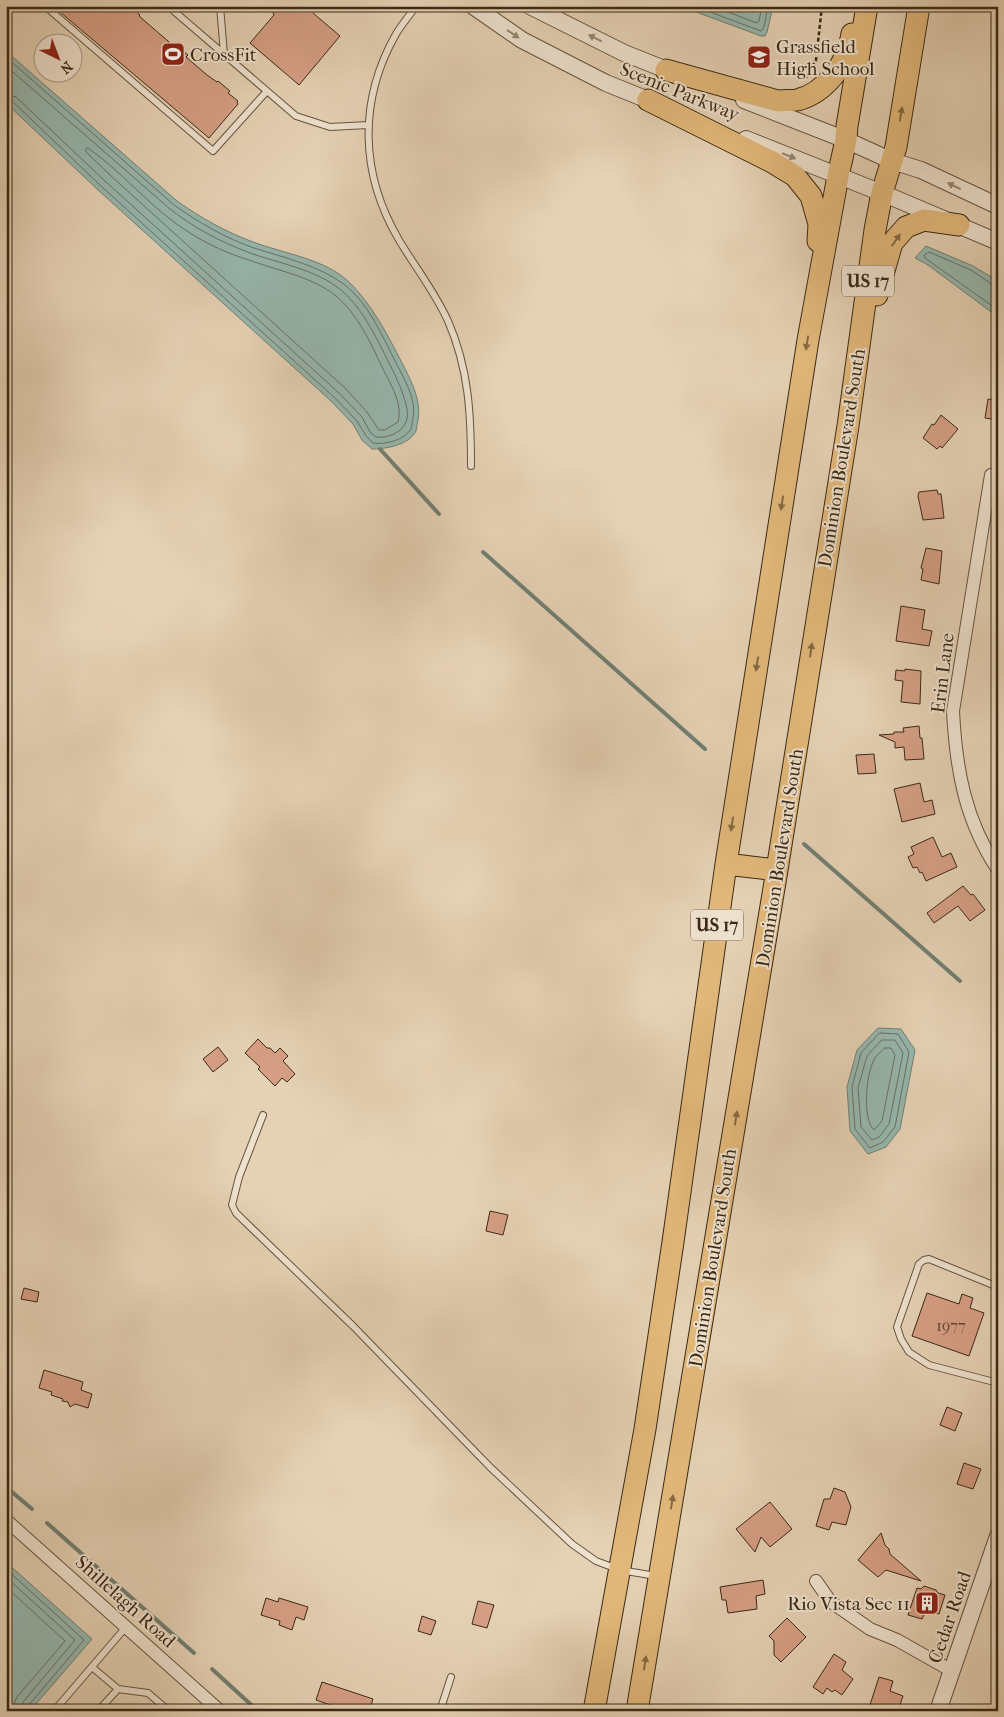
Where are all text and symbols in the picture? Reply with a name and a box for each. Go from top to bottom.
one-way arrow [506,29,520,39]
north arrow [32,32,82,82]
one-way arrow [588,34,602,42]
place label: Grassfield High School [776,36,875,80]
sports icon: CrossFit [160,41,186,67]
place label: CrossFit [190,44,257,66]
school or university icon: Grassfield High School [746,44,772,70]
text: N [56,57,76,77]
street label: Scenic Parkway [617,58,743,126]
one-way arrow [897,105,905,121]
one-way arrow [782,152,797,160]
one-way arrow [946,181,961,190]
one-way arrow [891,233,900,247]
road number: US 17 [842,266,894,296]
one-way arrow [803,335,811,351]
street label: Dominion Boulevard South [814,347,870,569]
one-way arrow [778,495,786,511]
street label: Erin Lane [927,632,959,715]
one-way arrow [808,642,816,658]
one-way arrow [753,656,761,672]
street label: Dominion Boulevard South [752,747,808,969]
one-way arrow [727,816,735,832]
road number: US 17 [691,910,743,940]
one-way arrow [732,1109,740,1125]
street label: Dominion Boulevard South [685,1147,741,1369]
house number: 1977 [936,1316,966,1335]
one-way arrow [668,1494,676,1510]
street label: Shillelagh Road [71,1551,180,1653]
street label: Cedar Road [924,1568,976,1666]
building icon: Rio Vista Sec 11 [914,1590,940,1616]
place label: Rio Vista Sec 11 [787,1593,910,1615]
one-way arrow [642,1654,650,1670]

